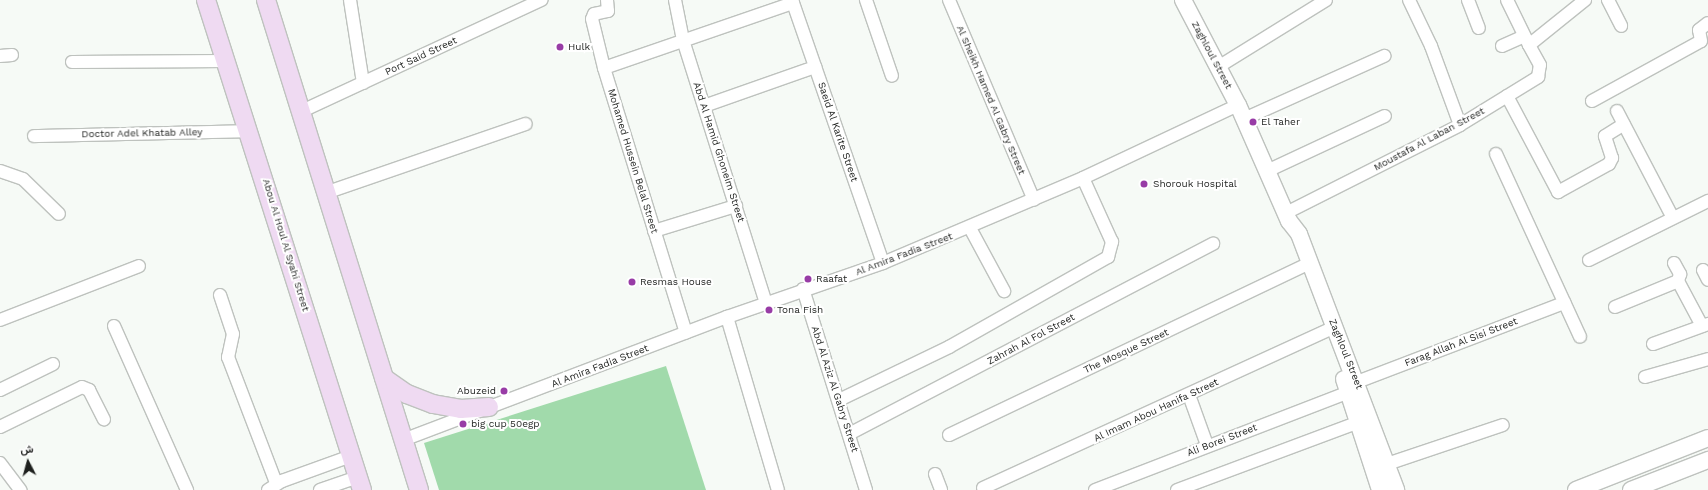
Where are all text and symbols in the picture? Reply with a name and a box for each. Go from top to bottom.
street label: Zaghloul Street [1189,19,1235,91]
street label: Al Sheikh Hamed Al Gabry Street [954,23,1028,177]
street label: Port Said Street [383,34,459,78]
place label: Hulk [568,41,590,53]
marker: Hulk [555,42,565,52]
street label: Abd Al Hamid Ghoneim Street [691,80,747,224]
street label: Saeid Al Karite Street [815,80,861,184]
street label: Mohamed Hussein Belal Street [605,87,661,235]
street label: Moustafa Al Laban Street [1371,104,1487,174]
place label: El Taher [1261,116,1301,128]
marker: El Taher [1248,117,1258,127]
street label: Doctor Adel Khatab Alley [81,126,203,140]
street label: Abou Al Houl Al Syahi Street [260,176,312,314]
marker: Shorouk Hospital [1138,178,1150,190]
place label: Shorouk Hospital [1153,178,1237,190]
street label: Al Amira Fadia Street [853,230,955,278]
place label: Raafat [816,273,847,285]
marker: Raafat [803,274,813,284]
place label: Resmas House [640,276,712,288]
marker: Resmas House [627,277,637,287]
place label: Tona Fish [777,304,823,316]
marker: Tona Fish [764,305,774,315]
street label: Zahrah Al Fol Street [985,311,1077,367]
street label: Farag Allah Al Sisi Street [1402,315,1520,369]
street label: Zaghloul Street [1326,317,1366,391]
street label: Abd Al Aziz Al Gabry Street [809,323,861,455]
street label: The Mosque Street [1081,326,1171,376]
street label: Al Amira Fadia Street [549,342,651,390]
street label: Al Imam Abou Hanifa Street [1091,376,1221,444]
place label: Abuzeid [457,385,496,397]
marker: Abuzeid [499,386,509,396]
place label: big cup 50egp [471,418,540,430]
marker: big cup 50egp [458,419,468,429]
street label: Ali Borei Street [1185,421,1259,459]
north arrow [8,442,48,482]
text: ش [19,442,34,457]

